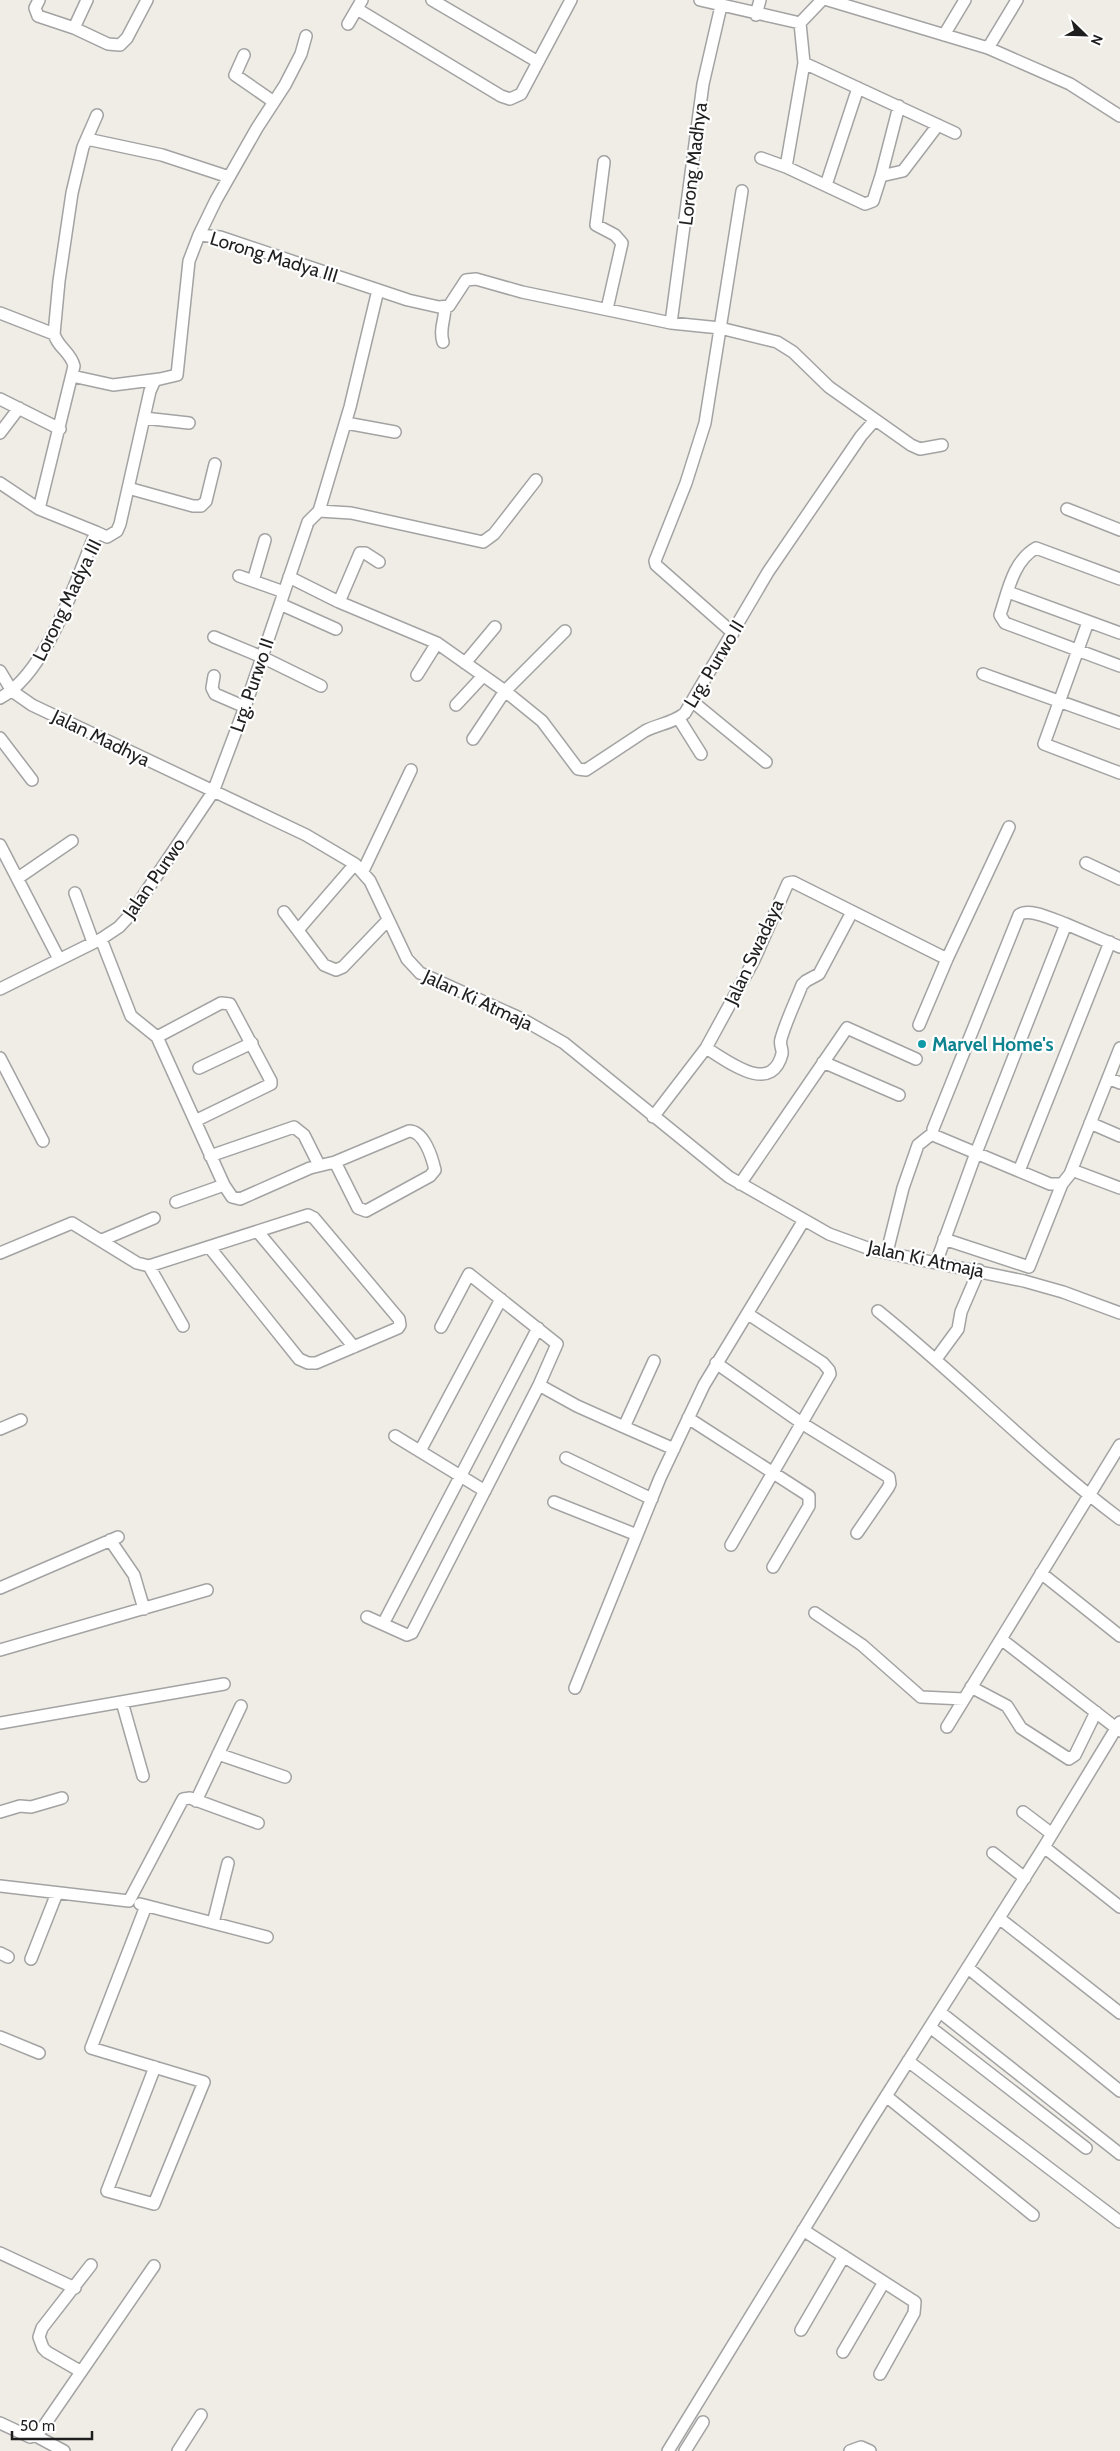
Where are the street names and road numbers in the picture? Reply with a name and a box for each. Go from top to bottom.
street label: Lorong Madhya [674,101,712,227]
street label: Lorong Madya III [207,227,341,287]
street label: Lorong Madya III [28,535,106,665]
street label: Lrg. Purwo II [679,616,749,712]
street label: Lrg. Purwo II [225,635,279,735]
street label: Jalan Madhya [47,704,154,772]
street label: Jalan Purwo [117,833,190,924]
street label: Jalan Swadaya [719,896,788,1009]
street label: Jalan Ki Atmaja [419,964,536,1035]
street label: Jalan Ki Atmaja [865,1235,986,1283]

